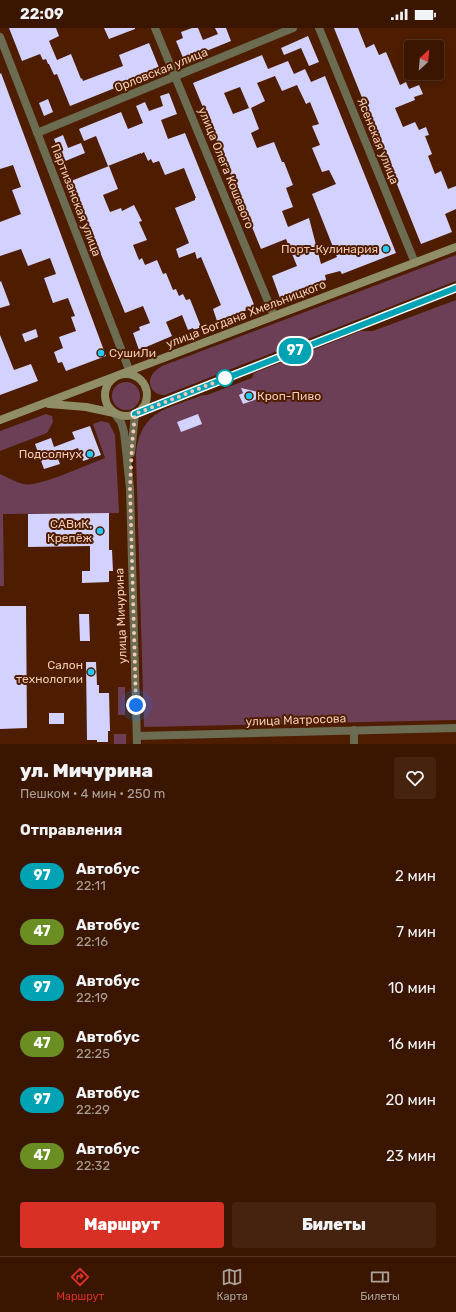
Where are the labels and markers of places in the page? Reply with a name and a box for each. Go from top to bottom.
place label: Порт-Кулинария [281,242,378,256]
marker: Порт-Кулинария [381,244,391,254]
place label: СушиЛи [109,346,156,360]
marker: СушиЛи [96,348,106,358]
unlabelled marker [216,369,234,387]
place label: Кроп-Пиво [257,389,321,403]
marker: Кроп-Пиво [244,391,254,401]
place label: Подсолнух [19,447,83,461]
marker: Подсолнух [85,449,95,459]
place label: САВиК. Крепёж [47,517,92,545]
marker: САВиК. Крепёж [95,526,105,536]
place label: Салон технологии [16,658,83,686]
marker: Салон технологии [86,667,96,677]

